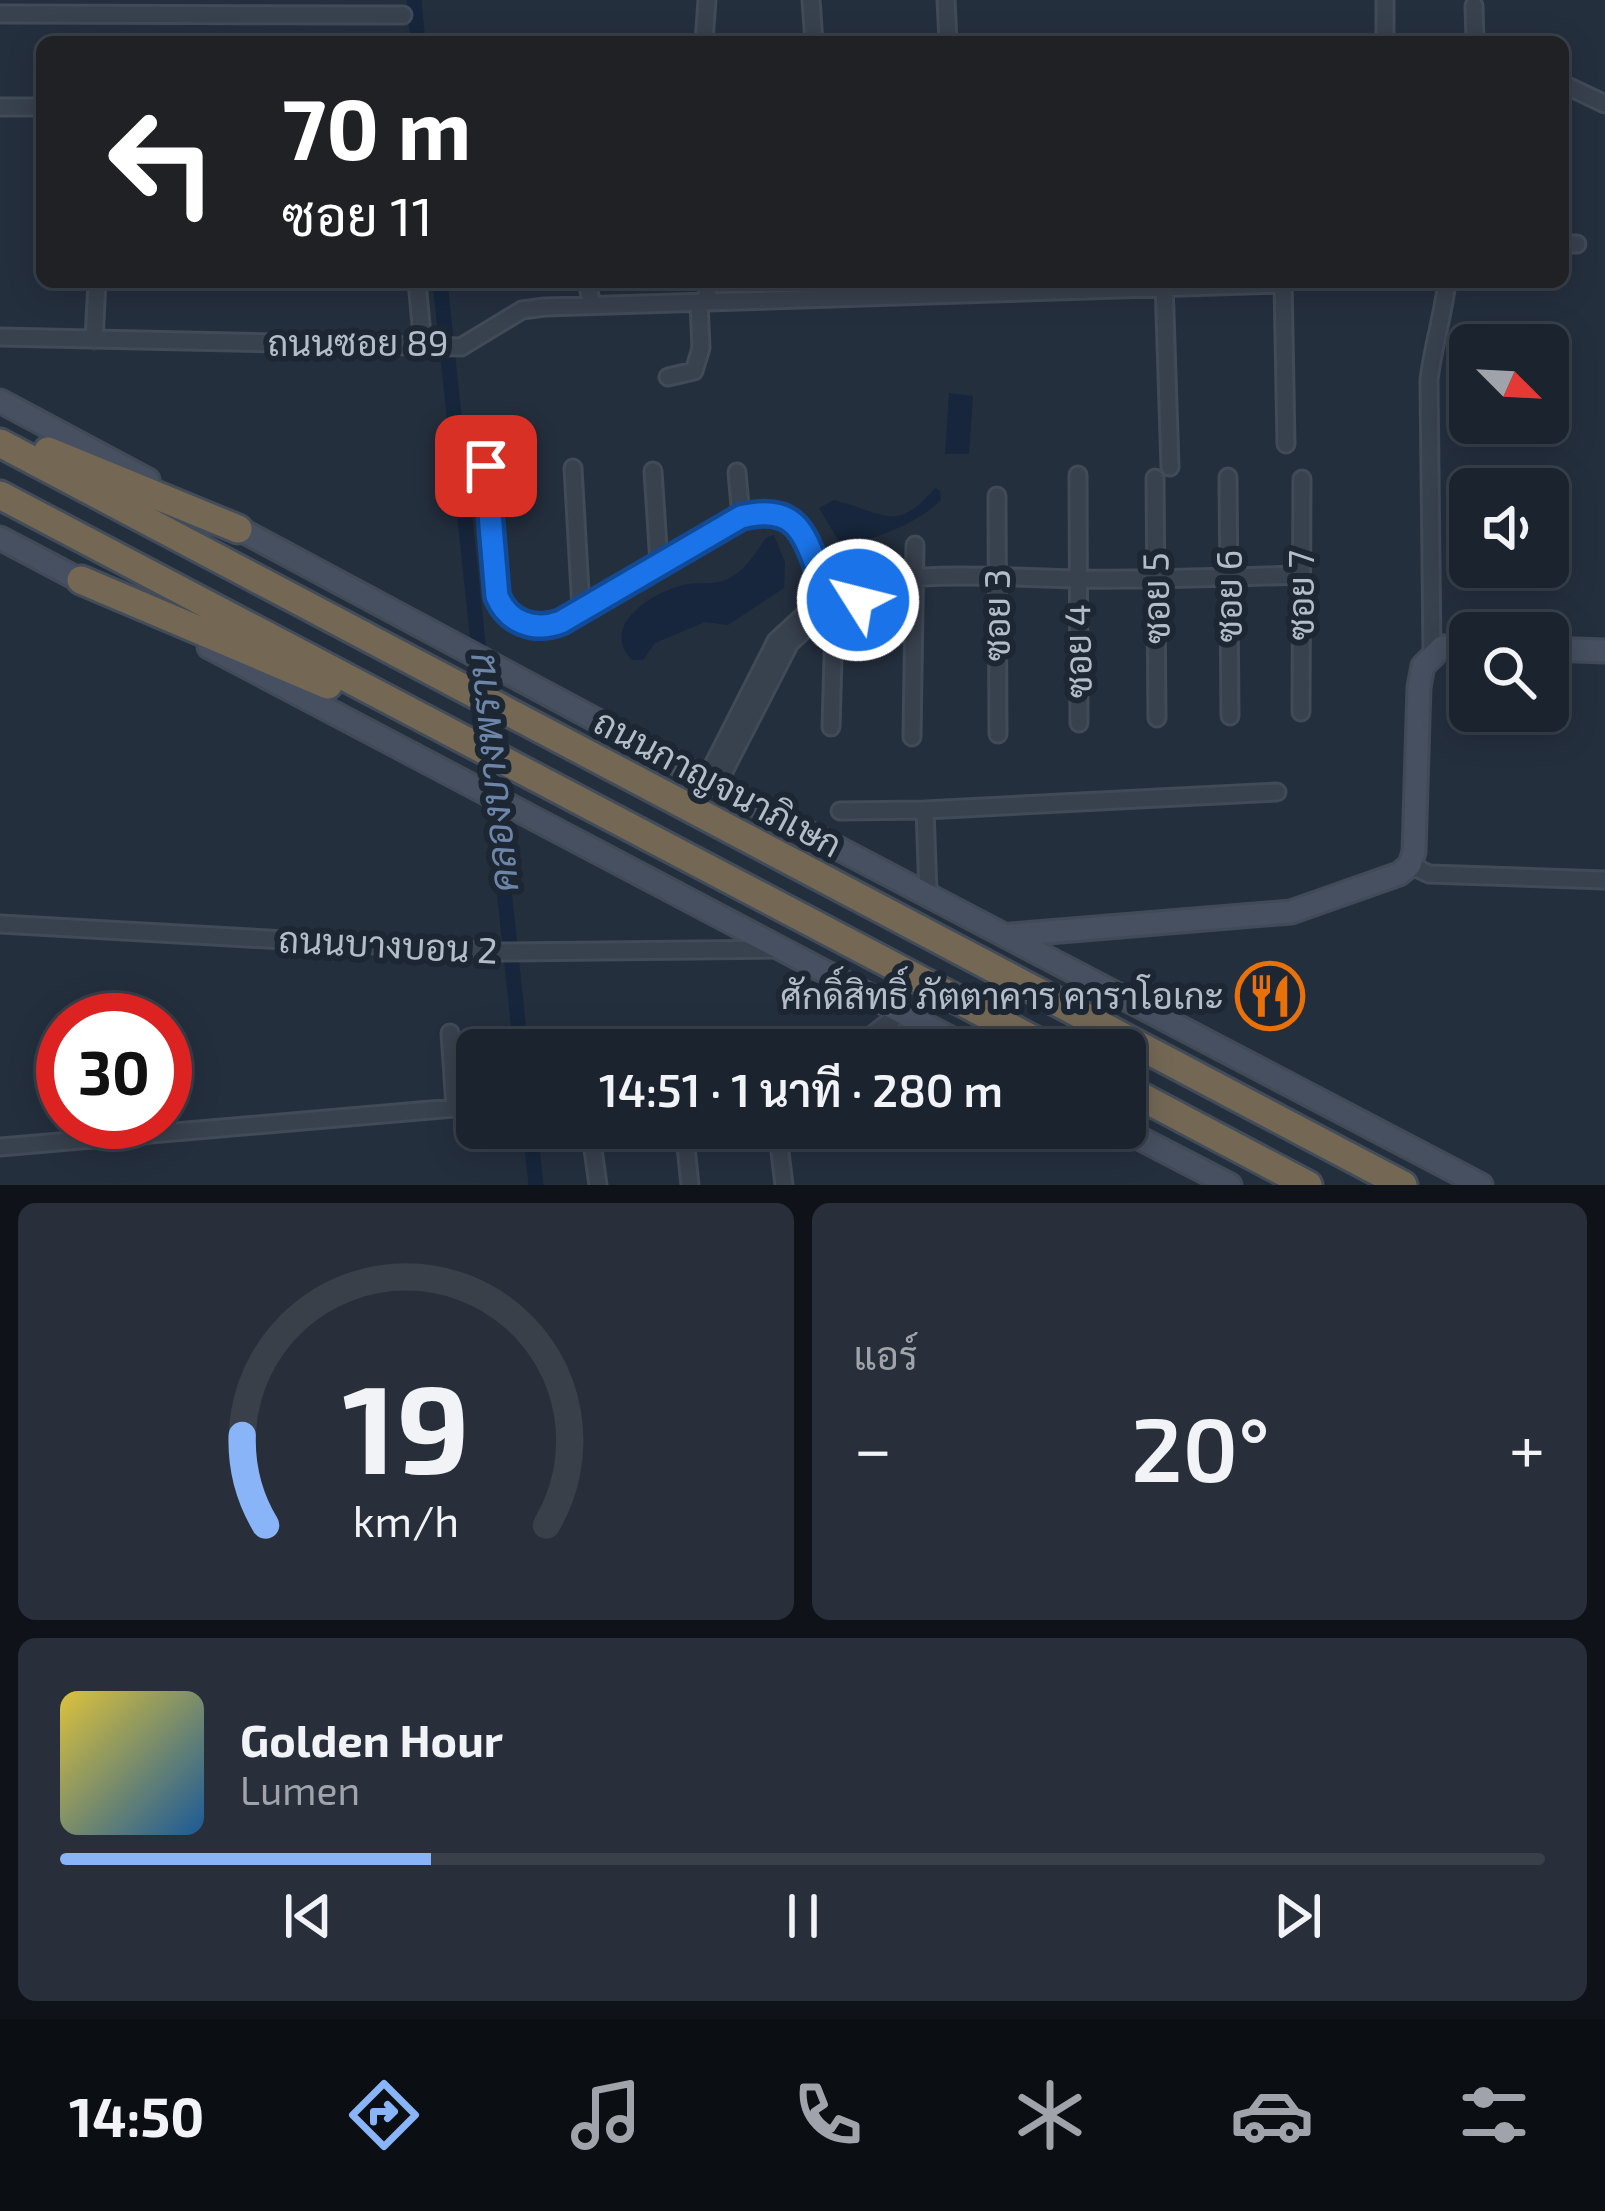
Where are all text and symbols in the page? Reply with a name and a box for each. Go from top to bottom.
text: 70 m [282,76,472,177]
icon: left [84,84,240,240]
text: ซอย 11 [282,182,433,247]
street label: ถนนซอย 89 [267,320,449,363]
north arrow [1449,324,1569,444]
map controls [1449,324,1569,732]
pin [435,415,537,517]
icon: arrive [453,433,519,499]
button: sound [1449,468,1569,588]
position arrow [795,537,921,663]
street label: ซอย 6 [1206,550,1249,642]
street label: ซอย 7 [1278,550,1321,640]
street label: ซอย 5 [1132,552,1177,644]
street label: ซอย 3 [974,569,1017,661]
street label: ซอย 4 [1054,604,1099,698]
button: search [1449,612,1569,732]
water label: คลองบางพราน [455,652,526,895]
street label: ถนนกาญจนาภิเษก [587,698,850,867]
street label: ถนนบางบอน 2 [277,916,499,971]
restaurant icon: ศักดิ์สิทธิ์ ภัตตาคาร คาราโอเกะ [1235,961,1305,1031]
place label: ศักดิ์สิทธิ์ ภัตตาคาร คาราโอเกะ [780,966,1224,1016]
speed limit sign: 30 [36,993,192,1149]
text: 14:51 · 1 นาที · 280 m [599,1062,1003,1116]
text: แอร์ [854,1331,918,1378]
text: 19 [342,1349,470,1499]
text: 20° [1131,1392,1270,1500]
text: − [854,1407,892,1486]
text: + [1509,1407,1545,1486]
text: km/h [352,1493,459,1545]
text: Golden Hour [240,1712,503,1766]
text: Lumen [240,1766,360,1813]
icon: previous [275,1883,341,1949]
icon: pause [770,1883,836,1949]
icon: next [1265,1883,1331,1949]
icon: directions [342,2073,426,2157]
icon: music [564,2073,648,2157]
icon: phone [786,2073,870,2157]
icon: climate [1008,2073,1092,2157]
icon: car [1230,2073,1314,2157]
icon: filters [1452,2073,1536,2157]
text: 14:50 [69,2083,204,2148]

